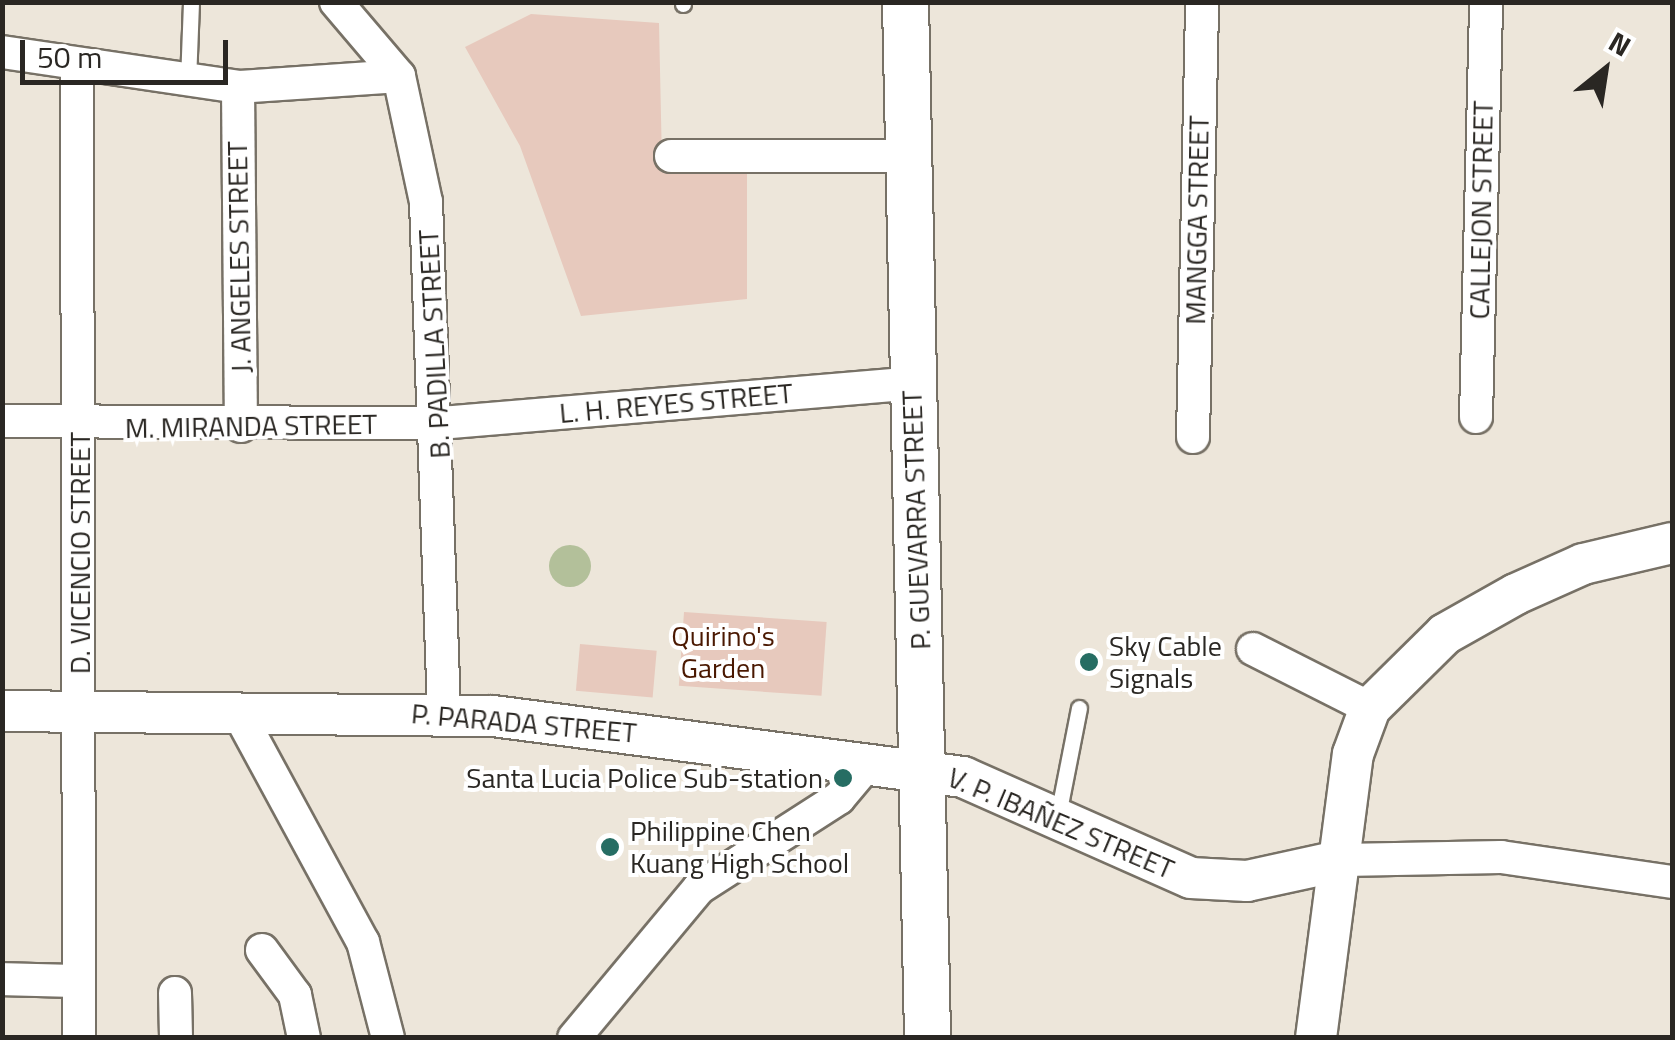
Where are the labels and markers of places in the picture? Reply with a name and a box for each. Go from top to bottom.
place label: Sky Cable Signals [1109,629,1222,695]
marker: Sky Cable Signals [1078,651,1100,673]
place label: Santa Lucia Police Sub-station [466,761,823,795]
marker: Santa Lucia Police Sub-station [832,767,854,789]
place label: Philippine Chen Kuang High School [630,814,849,880]
marker: Philippine Chen Kuang High School [599,836,621,858]

